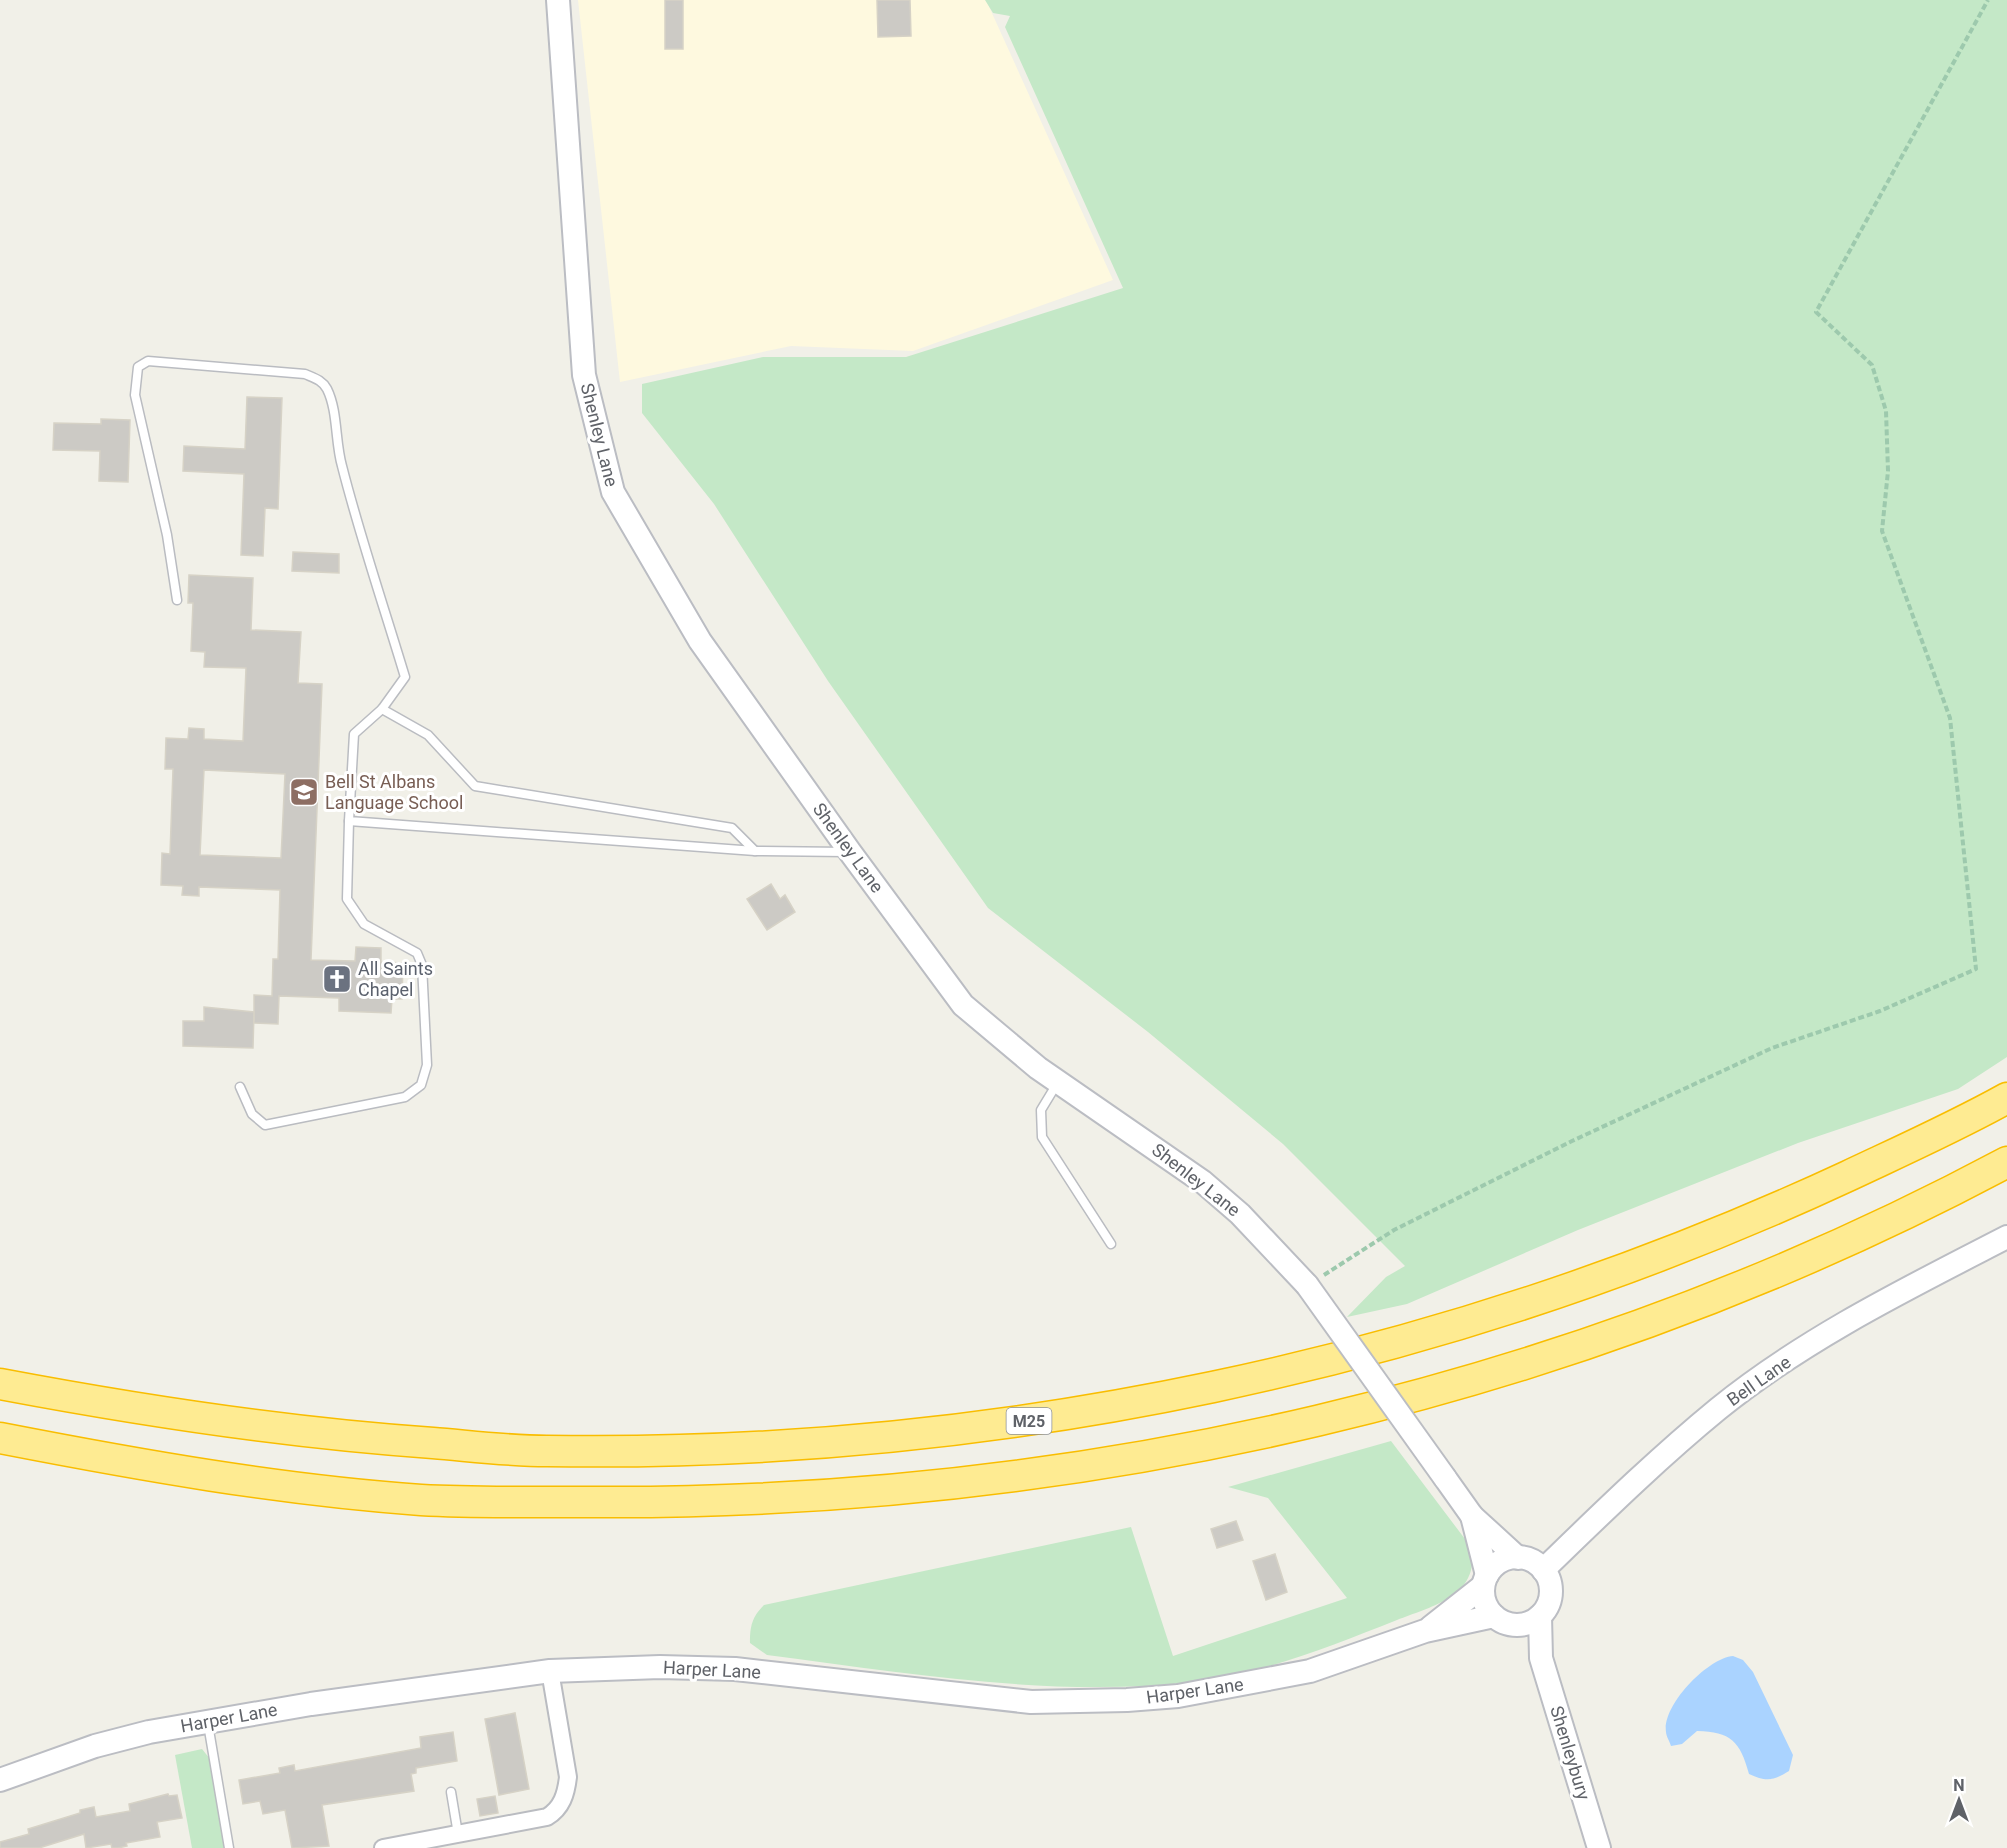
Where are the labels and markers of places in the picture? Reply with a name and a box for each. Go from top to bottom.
place label: Bell St Albans Language School [325,771,463,813]
school or university icon: Bell St Albans Language School [288,776,320,808]
place label: All Saints Chapel [358,958,433,1000]
church icon: All Saints Chapel [321,963,353,995]

